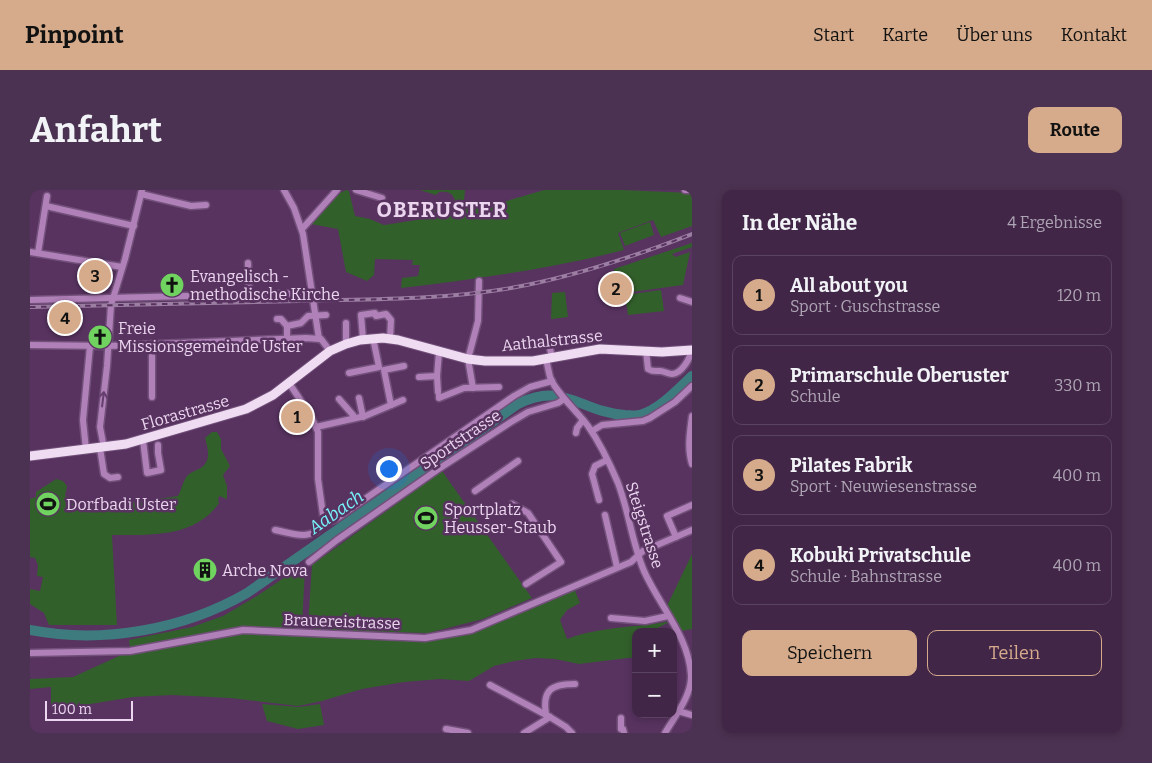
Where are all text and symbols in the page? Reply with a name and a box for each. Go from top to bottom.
text: Pinpoint [25,21,124,49]
text: Start [813,24,854,46]
text: Karte [882,24,928,46]
text: Über uns [956,24,1033,46]
text: Kontakt [1061,24,1127,46]
button: Route [1028,107,1122,153]
text: Anfahrt [30,109,162,151]
district label: OBERUSTER [377,197,507,223]
text: In der Nähe [742,210,857,236]
text: 4 Ergebnisse [1007,213,1102,232]
pin: 3 [79,257,111,295]
place label: Evangelisch - methodische Kirche [190,267,340,304]
pin: 2 [600,270,632,308]
church icon: Evangelisch - methodische Kirche [159,272,185,298]
text: All about you [790,274,908,297]
text: 1 [756,286,762,305]
text: 120 m [1057,286,1101,305]
text: Sport · Guschstrasse [790,297,940,316]
pin: 4 [49,299,81,337]
place label: Freie Missionsgemeinde Uster [118,319,303,356]
church icon: Freie Missionsgemeinde Uster [87,324,113,350]
street label: Aathalstrasse [501,326,604,355]
text: Primarschule Oberuster [790,364,1009,387]
text: 2 [754,376,764,395]
text: 330 m [1054,376,1101,395]
text: Schule [790,387,841,406]
street label: Florastrasse [139,391,231,434]
one-way arrow [98,392,108,408]
pin: 1 [281,398,313,436]
street label: Sportstrasse [416,405,504,473]
text: Pilates Fabrik [790,454,913,477]
your location [376,456,402,482]
text: 3 [754,466,764,485]
text: 400 m [1053,466,1101,485]
text: Sport · Neuwiesenstrasse [790,477,977,496]
street label: Steigstrasse [622,479,667,571]
water label: Aabach [303,485,368,539]
sports icon: Dorfbadi Uster [35,491,61,517]
place label: Dorfbadi Uster [66,495,176,514]
place label: Sportplatz Heusser-Staub [444,500,557,537]
sports icon: Sportplatz Heusser-Staub [413,505,439,531]
text: Kobuki Privatschule [790,544,971,567]
text: 4 [754,556,764,575]
text: 400 m [1053,556,1101,575]
building icon: Arche Nova [192,557,218,583]
place label: Arche Nova [222,561,308,580]
text: Schule · Bahnstrasse [790,567,942,586]
street label: Brauereistrasse [283,610,401,633]
map controls [632,628,677,718]
button: + [632,628,677,673]
button: Speichern [742,630,917,676]
button: Teilen [927,630,1102,676]
button: − [632,673,677,718]
scale bar [45,698,132,721]
text: 100 m [52,701,92,718]

